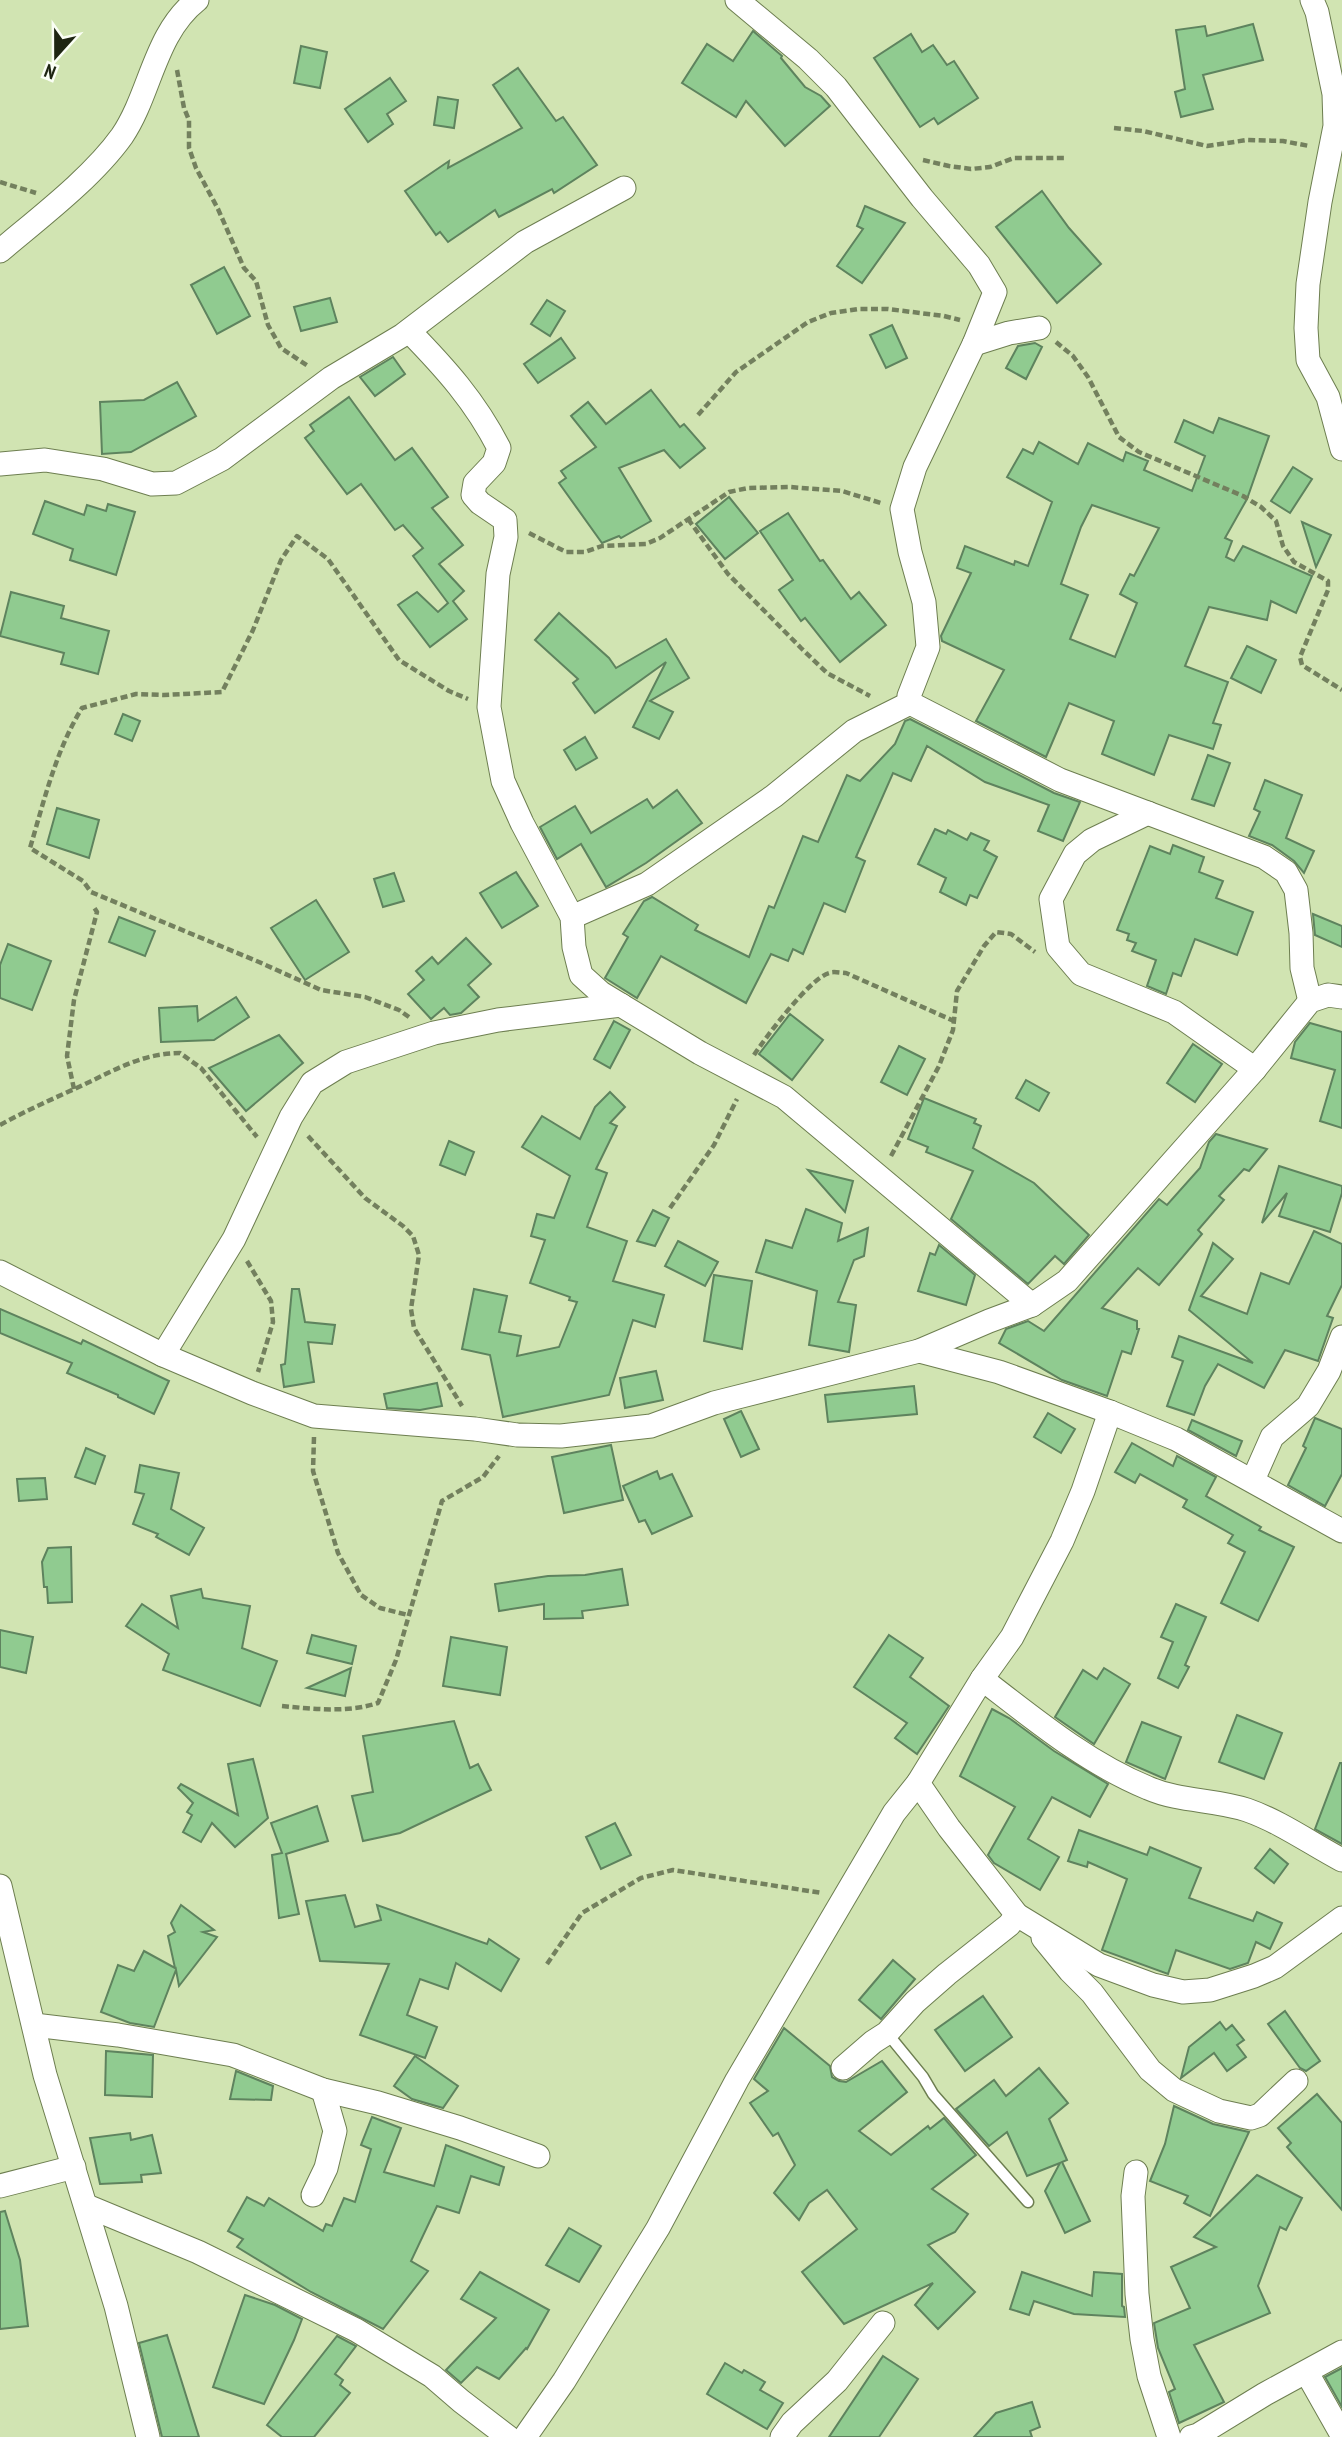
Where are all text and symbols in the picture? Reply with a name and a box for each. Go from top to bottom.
north arrow [21,21,91,91]
text: N [41,59,59,85]

